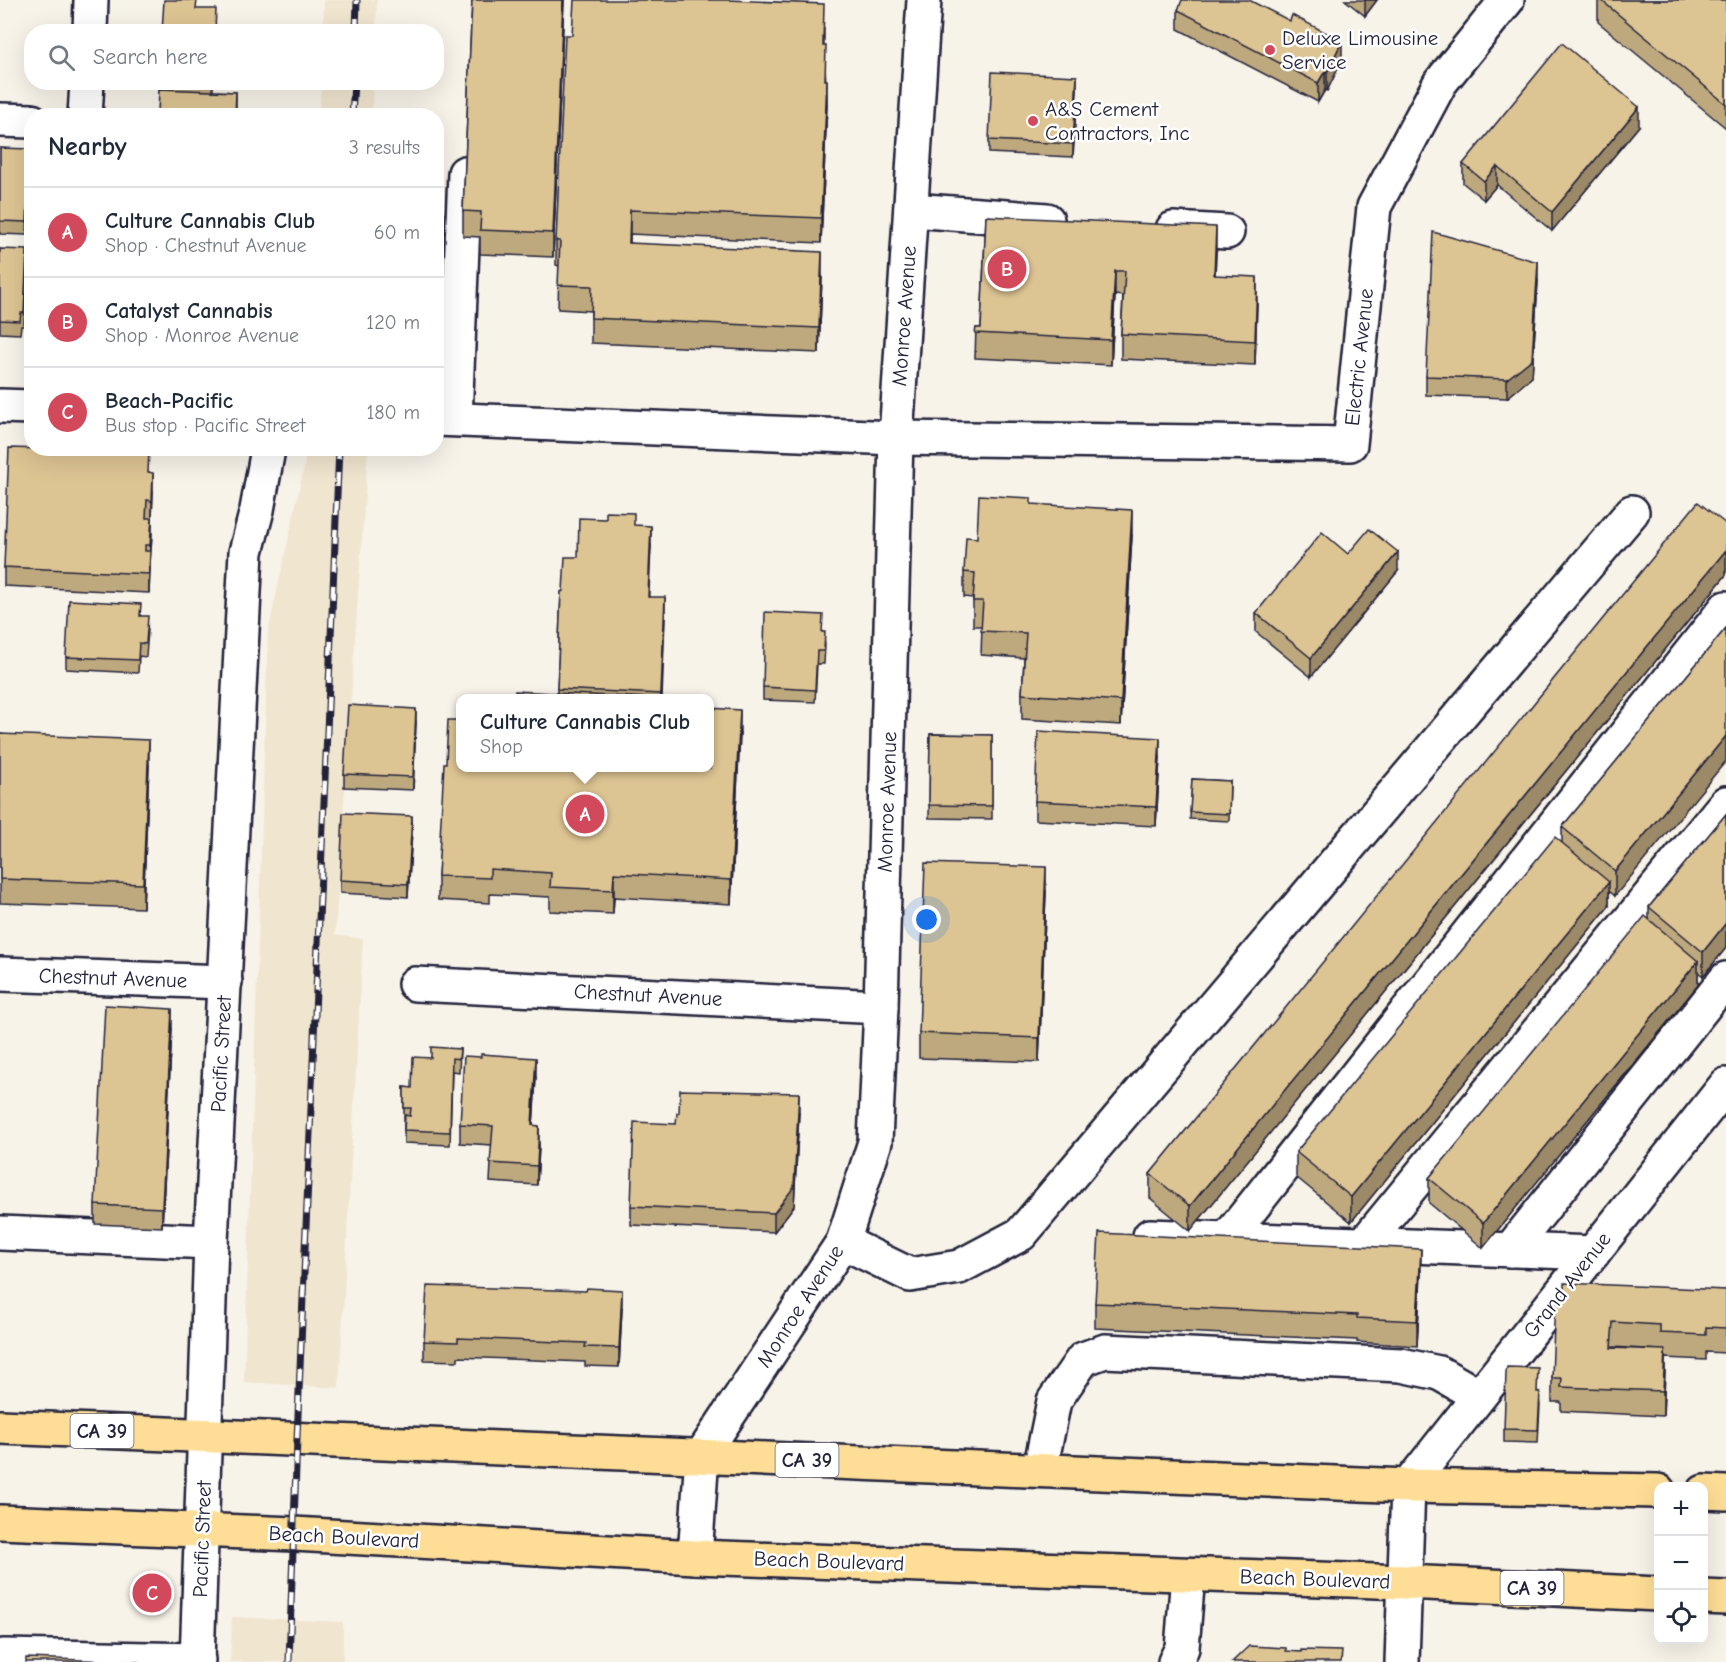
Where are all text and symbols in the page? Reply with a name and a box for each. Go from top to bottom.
search box [24,24,444,90]
place label: Deluxe Limousine Service [1282,26,1438,74]
icon: search [45,41,78,74]
marker: Deluxe Limousine Service [1263,43,1277,57]
text: Search here [93,44,208,70]
place label: A&S Cement Contractors, Inc [1045,97,1190,145]
marker: A&S Cement Contractors, Inc [1026,114,1040,128]
text: Nearby [48,132,127,162]
text: 3 results [349,136,420,159]
text: Culture Cannabis Club [105,208,315,234]
text: A [62,221,73,244]
text: 60 m [374,221,420,244]
text: Shop · Chestnut Avenue [105,234,306,257]
street label: Monroe Avenue [887,245,921,387]
pin: B [988,246,1026,292]
street label: Electric Avenue [1340,287,1378,427]
text: Catalyst Cannabis [105,298,273,324]
text: B [61,311,74,334]
text: 120 m [366,311,420,334]
text: Shop · Monroe Avenue [105,324,299,347]
text: Beach-Pacific [105,388,233,414]
text: C [61,401,74,424]
text: 180 m [366,401,420,424]
text: Bus stop · Pacific Street [105,414,306,437]
popup [456,694,714,772]
text: Culture Cannabis Club [480,709,690,735]
street label: Monroe Avenue [873,731,901,873]
text: Shop [480,735,523,758]
pin: A [566,792,604,836]
your location [912,905,941,934]
street label: Chestnut Avenue [38,963,188,993]
street label: Chestnut Avenue [573,979,723,1011]
street label: Pacific Street [206,994,236,1113]
street label: Grand Avenue [1518,1227,1616,1343]
street label: Monroe Avenue [752,1240,848,1372]
road number: CA 39 [70,1414,134,1448]
road number: CA 39 [776,1443,838,1477]
street label: Pacific Street [188,1479,216,1598]
map controls [1654,1482,1708,1644]
button: + [1654,1482,1708,1536]
street label: Beach Boulevard [268,1521,420,1553]
button: − [1654,1536,1708,1590]
street label: Beach Boulevard [753,1546,905,1576]
street label: Beach Boulevard [1239,1564,1391,1594]
pin: C [132,1570,172,1616]
road number: CA 39 [1500,1571,1564,1605]
button: locate [1654,1590,1708,1644]

